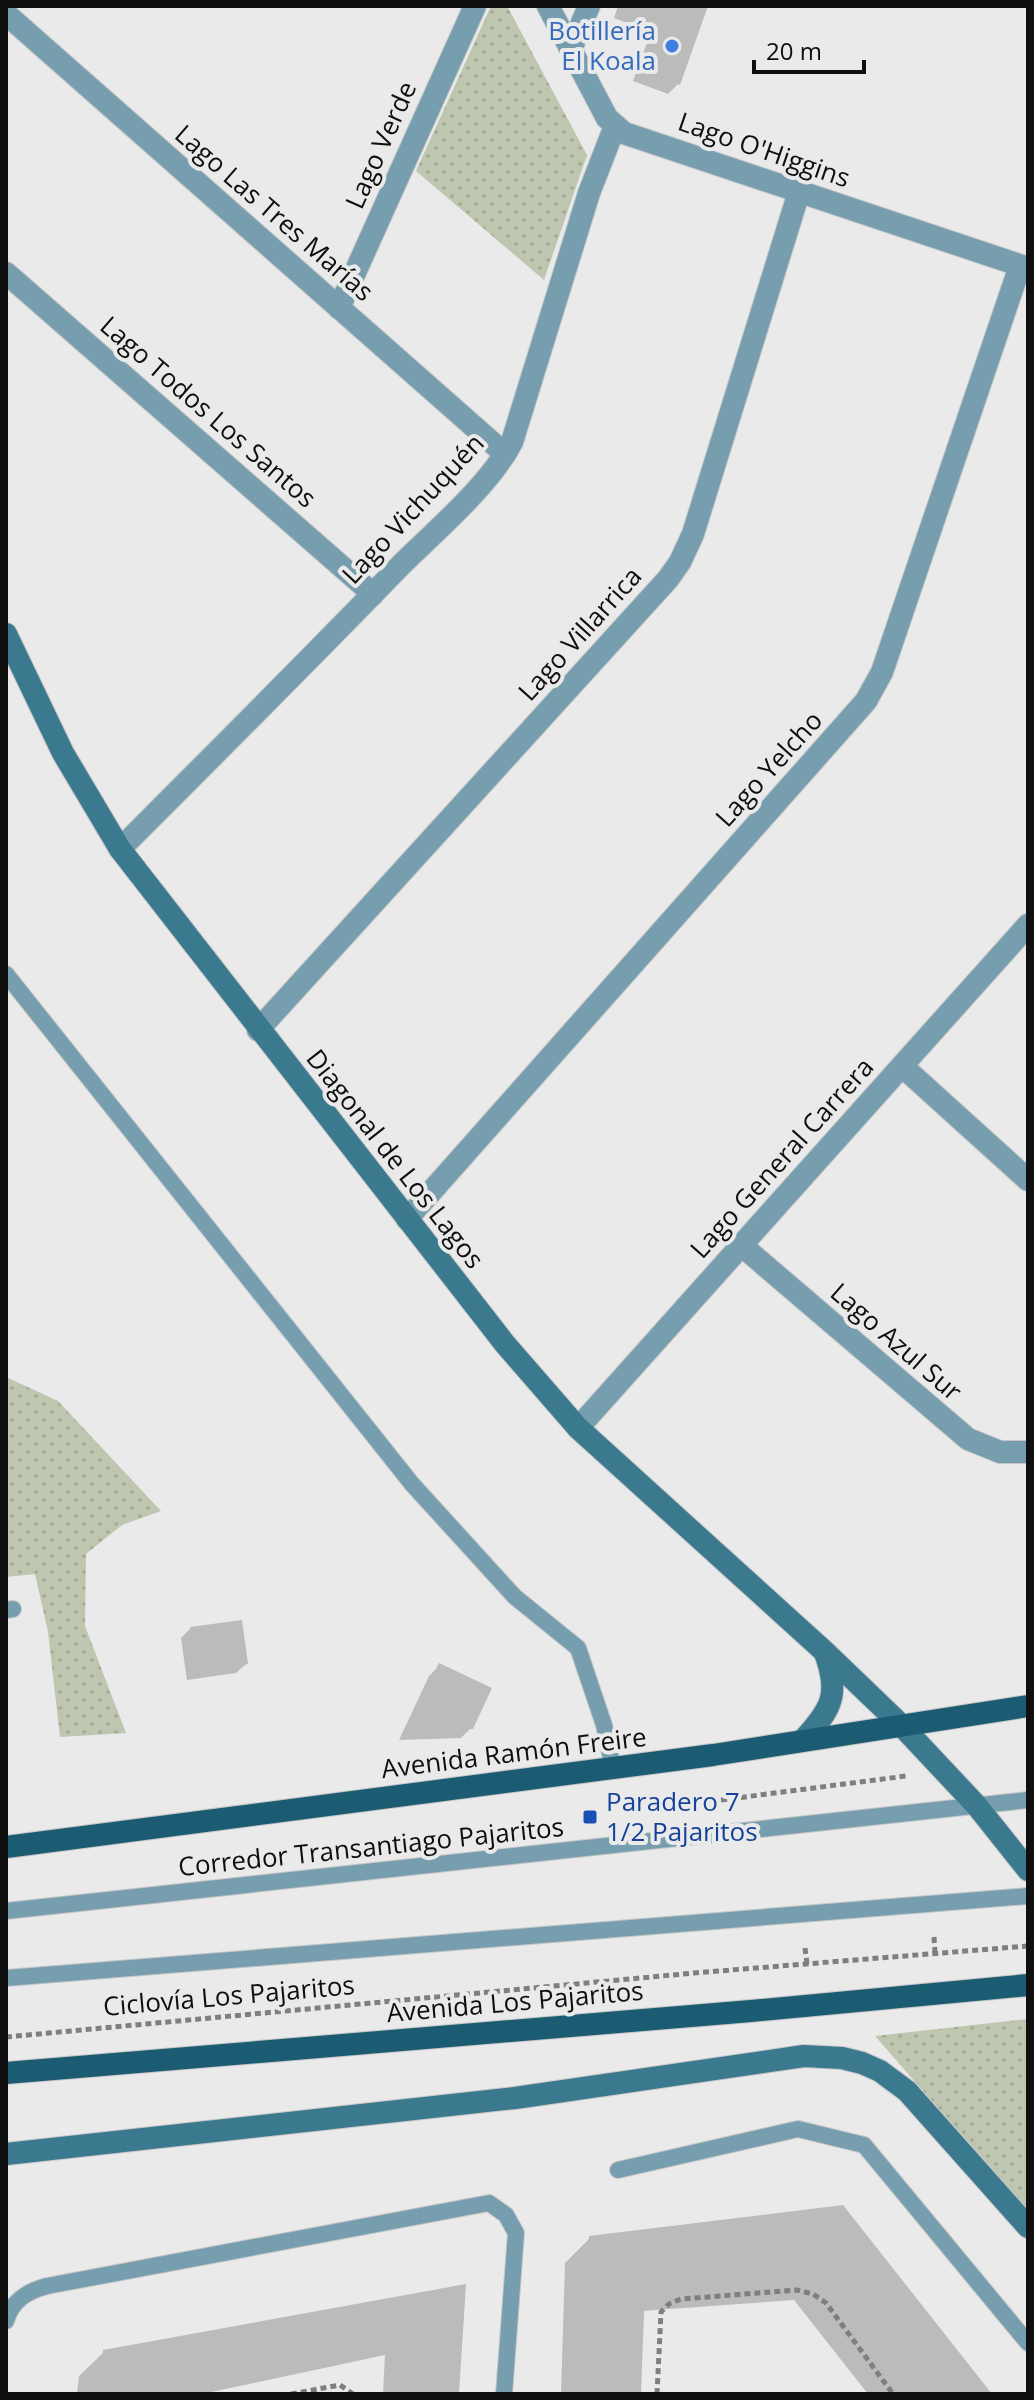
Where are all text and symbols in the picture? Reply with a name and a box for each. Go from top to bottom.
place label: Botillería El Koala [548,12,656,78]
scale bar [754,24,864,74]
text: 20 m [766,34,822,67]
marker: Botillería El Koala [663,37,681,55]
street label: Lago Verde [336,75,424,214]
street label: Lago O'Higgins [674,103,855,195]
street label: Lago Las Tres Marías [168,116,382,309]
street label: Lago Todos Los Santos [93,307,324,515]
street label: Lago Vichuquén [333,425,491,591]
street label: Lago Villarrica [509,559,649,708]
street label: Lago Yelcho [707,703,830,834]
street label: Diagonal de Los Lagos [299,1041,493,1276]
street label: Lago General Carrera [681,1049,881,1266]
street label: Lago Azul Sur [823,1274,970,1409]
street label: Avenida Ramón Freire [379,1718,649,1786]
place label: Paradero 7 1/2 Pajaritos [606,1783,758,1849]
street label: Corredor Transantiago Pajaritos [176,1808,565,1884]
marker: Paradero 7 1/2 Pajaritos [581,1808,599,1826]
street label: Ciclovía Los Pajaritos [102,1966,356,2024]
street label: Avenida Los Pajaritos [385,1972,645,2030]

